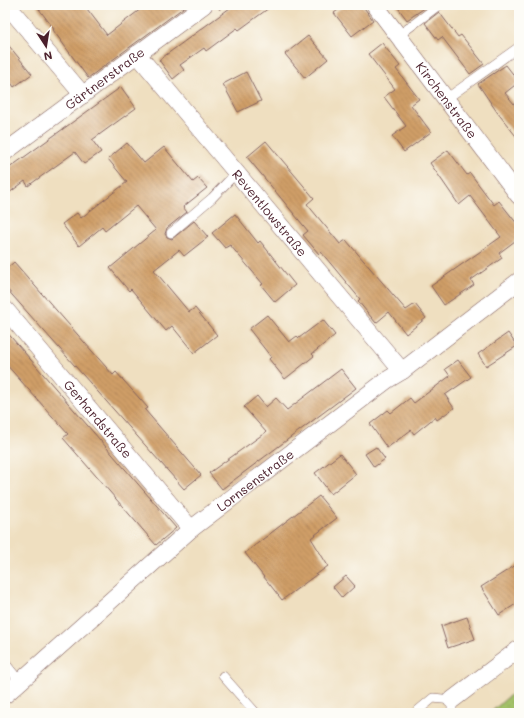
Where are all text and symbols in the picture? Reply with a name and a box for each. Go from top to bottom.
north arrow [26,26,66,66]
street label: Gärtnerstraße [61,43,148,113]
text: N [43,48,54,64]
street label: Kirchenstraße [413,58,481,141]
street label: Reventlowstraße [229,165,311,260]
street label: Gerhardstraße [60,376,136,461]
street label: Lornsenstraße [213,445,297,515]

